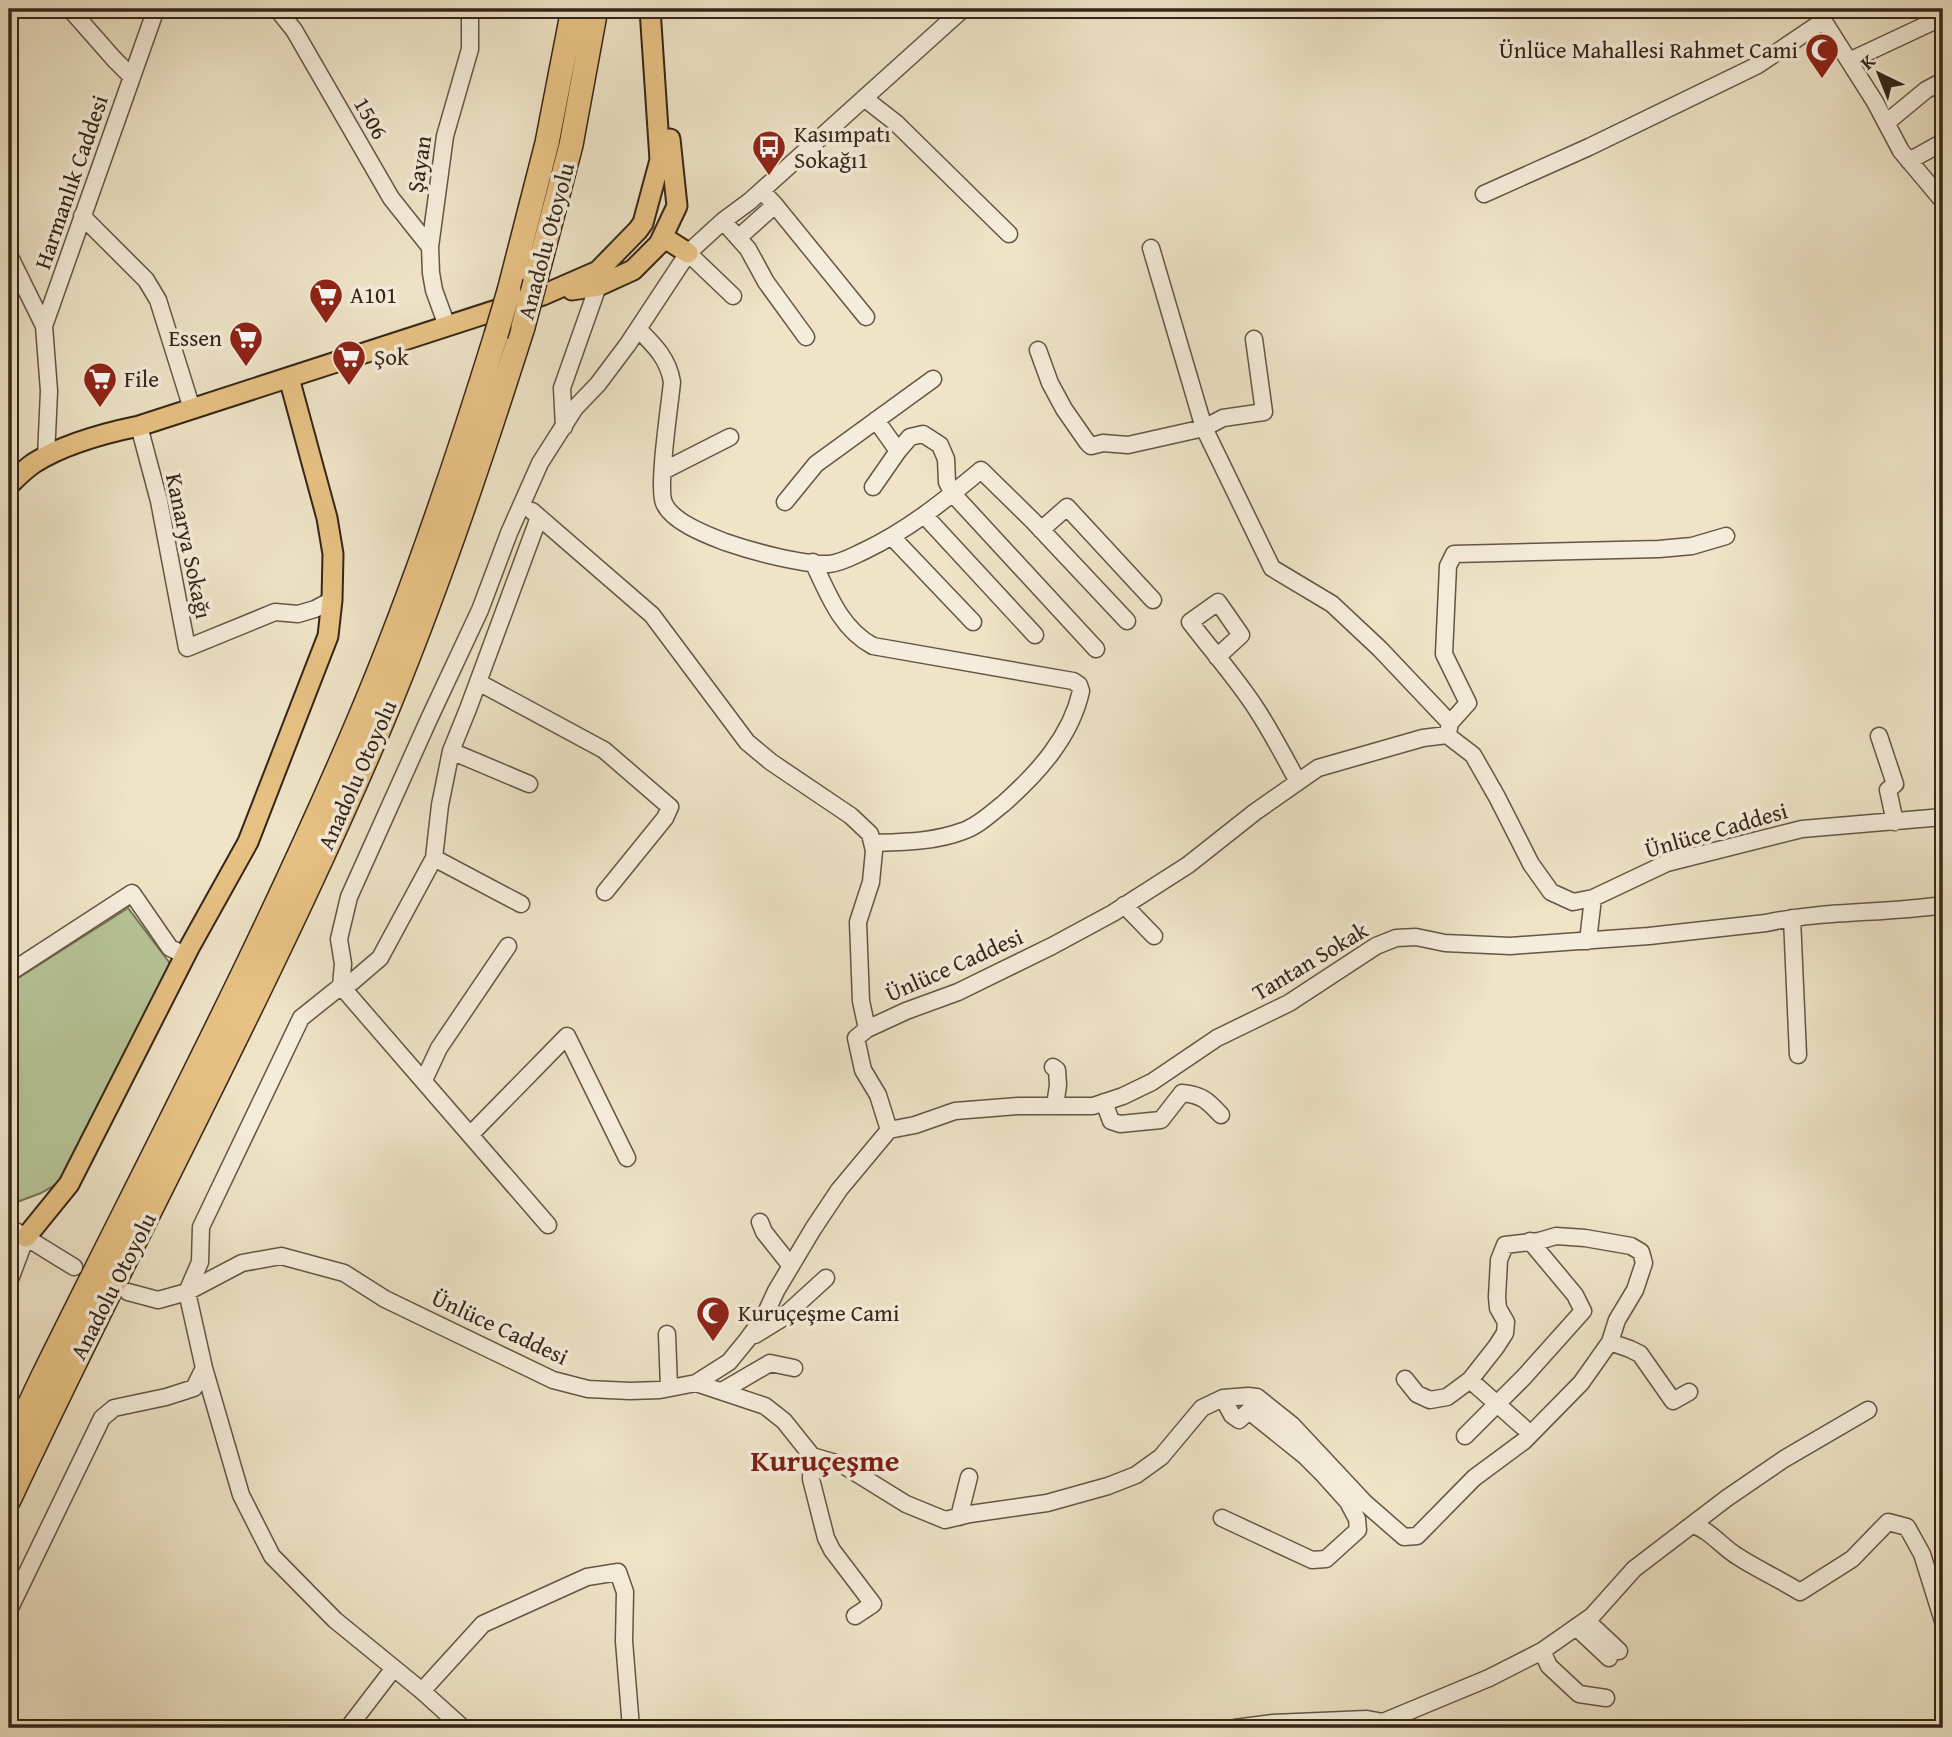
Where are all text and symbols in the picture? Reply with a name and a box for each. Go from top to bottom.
mosque icon: Ünlüce Mahallesi Rahmet Cami [1803,31,1841,80]
place label: Ünlüce Mahallesi Rahmet Cami [1499,33,1798,66]
north arrow [1843,38,1913,108]
text: K [1853,47,1881,76]
street label: Harmanlık Caddesi [25,90,116,273]
street label: 1506 [346,90,397,145]
place label: Kasımpatı Sokağı1 [794,117,891,176]
bus stop icon: Kasımpatı Sokağı1 [750,128,788,177]
street label: Şayan [398,133,439,195]
street label: Anadolu Otoyolu [509,158,582,323]
supermarket icon: A101 [307,276,345,325]
place label: A101 [350,278,397,311]
supermarket icon: Essen [227,319,265,368]
place label: Essen [168,321,222,354]
supermarket icon: Şok [330,338,368,387]
place label: Şok [374,340,409,373]
supermarket icon: File [81,360,119,409]
place label: File [124,362,159,395]
street label: Kanarya Sokağı [158,470,221,622]
street label: Anadolu Otoyolu [309,694,405,855]
street label: Ünlüce Caddesi [1641,793,1791,866]
street label: Tantan Sokak [1246,913,1374,1008]
street label: Ünlüce Caddesi [880,920,1028,1010]
street label: Anadolu Otoyolu [61,1206,164,1365]
street label: Ünlüce Caddesi [426,1280,574,1373]
mosque icon: Kuruçeşme Cami [694,1294,732,1343]
place label: Kuruçeşme Cami [738,1296,899,1329]
district label: Kuruçeşme [750,1438,900,1482]

